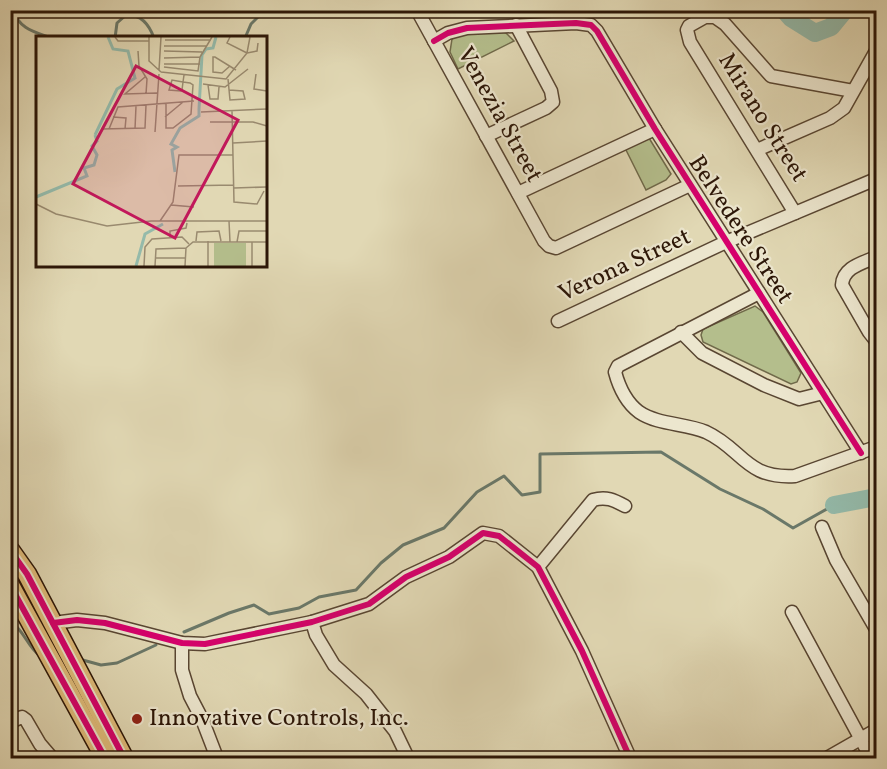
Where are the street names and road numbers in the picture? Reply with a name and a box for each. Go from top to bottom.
street label: Venezia Street [448,41,550,189]
street label: Mirano Street [709,47,815,189]
street label: Belvedere Street [679,149,801,311]
street label: Verona Street [553,221,697,311]

